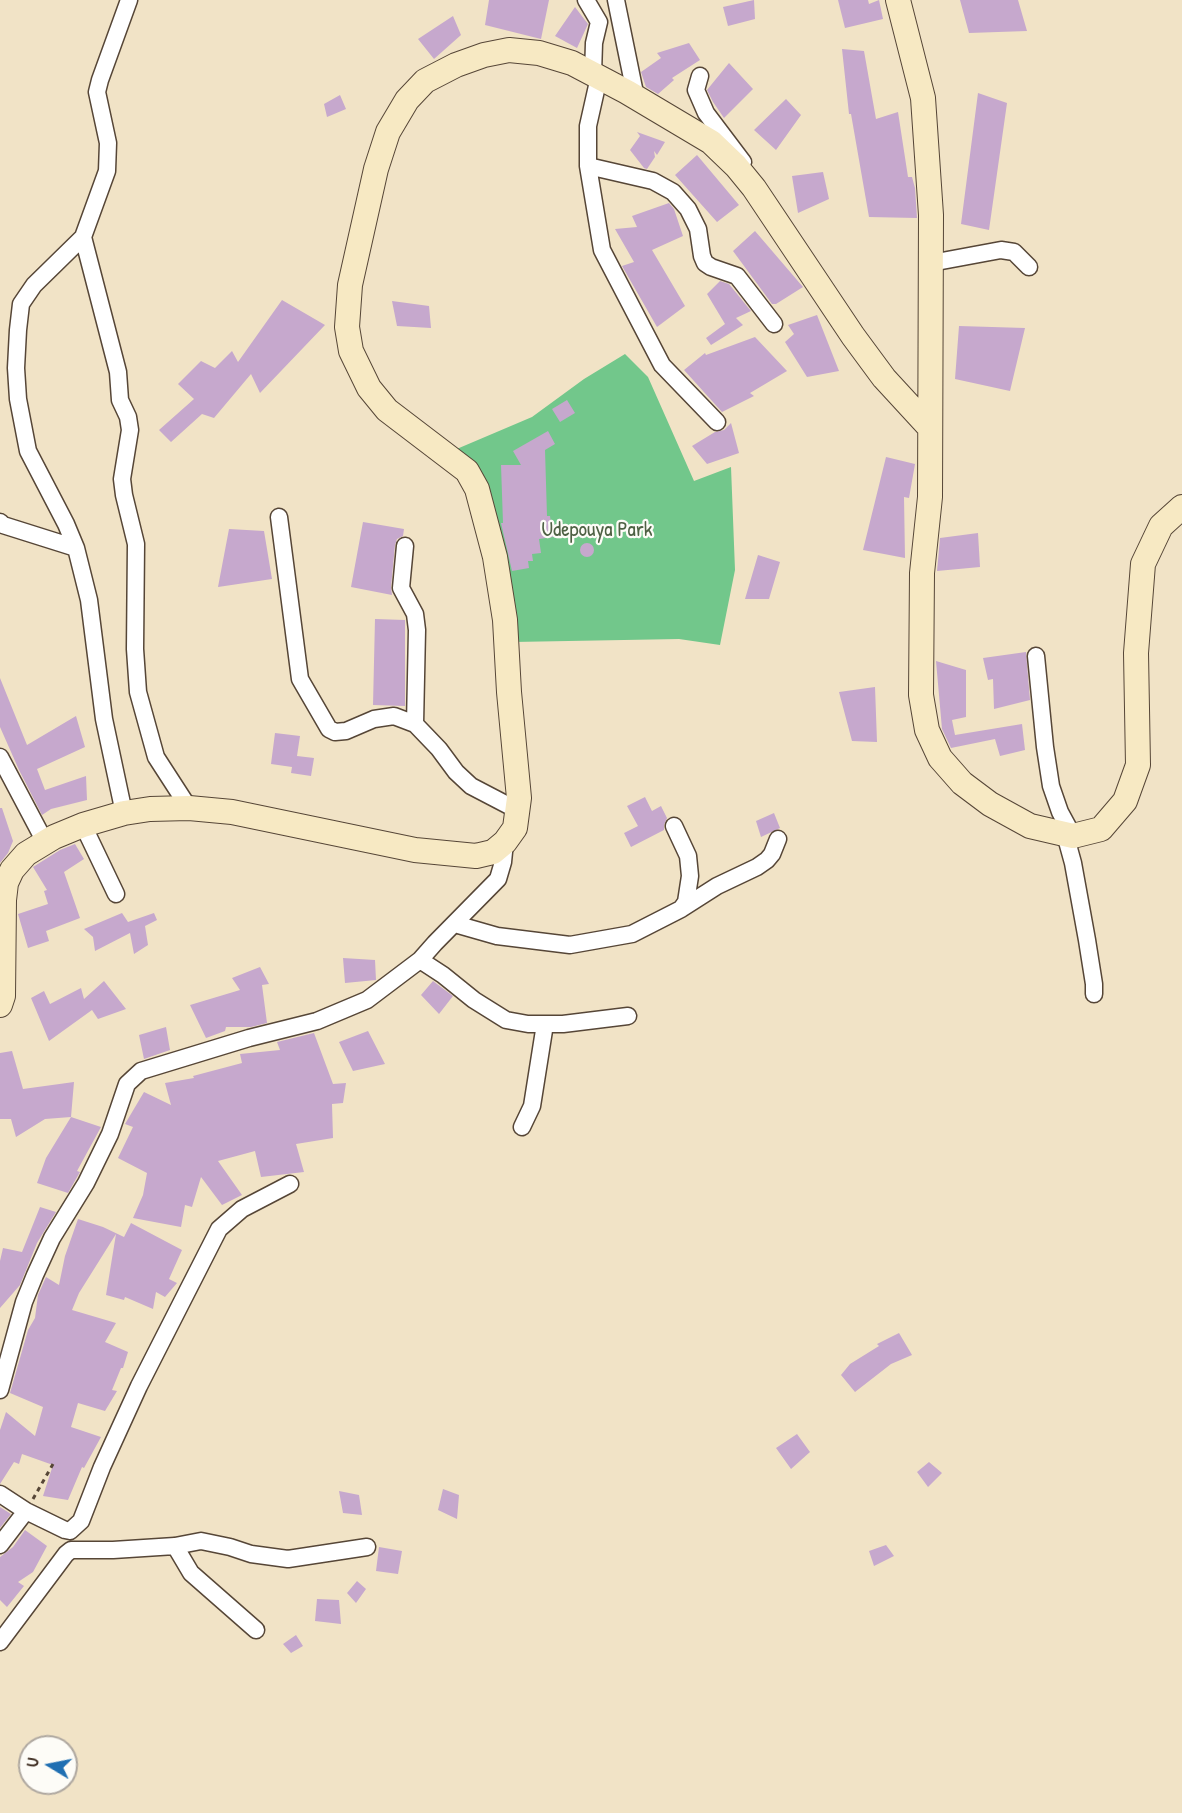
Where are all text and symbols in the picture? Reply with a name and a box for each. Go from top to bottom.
park label: Udepouya Park [541,517,653,543]
north arrow [18,1735,78,1795]
text: U [21,1756,44,1768]

